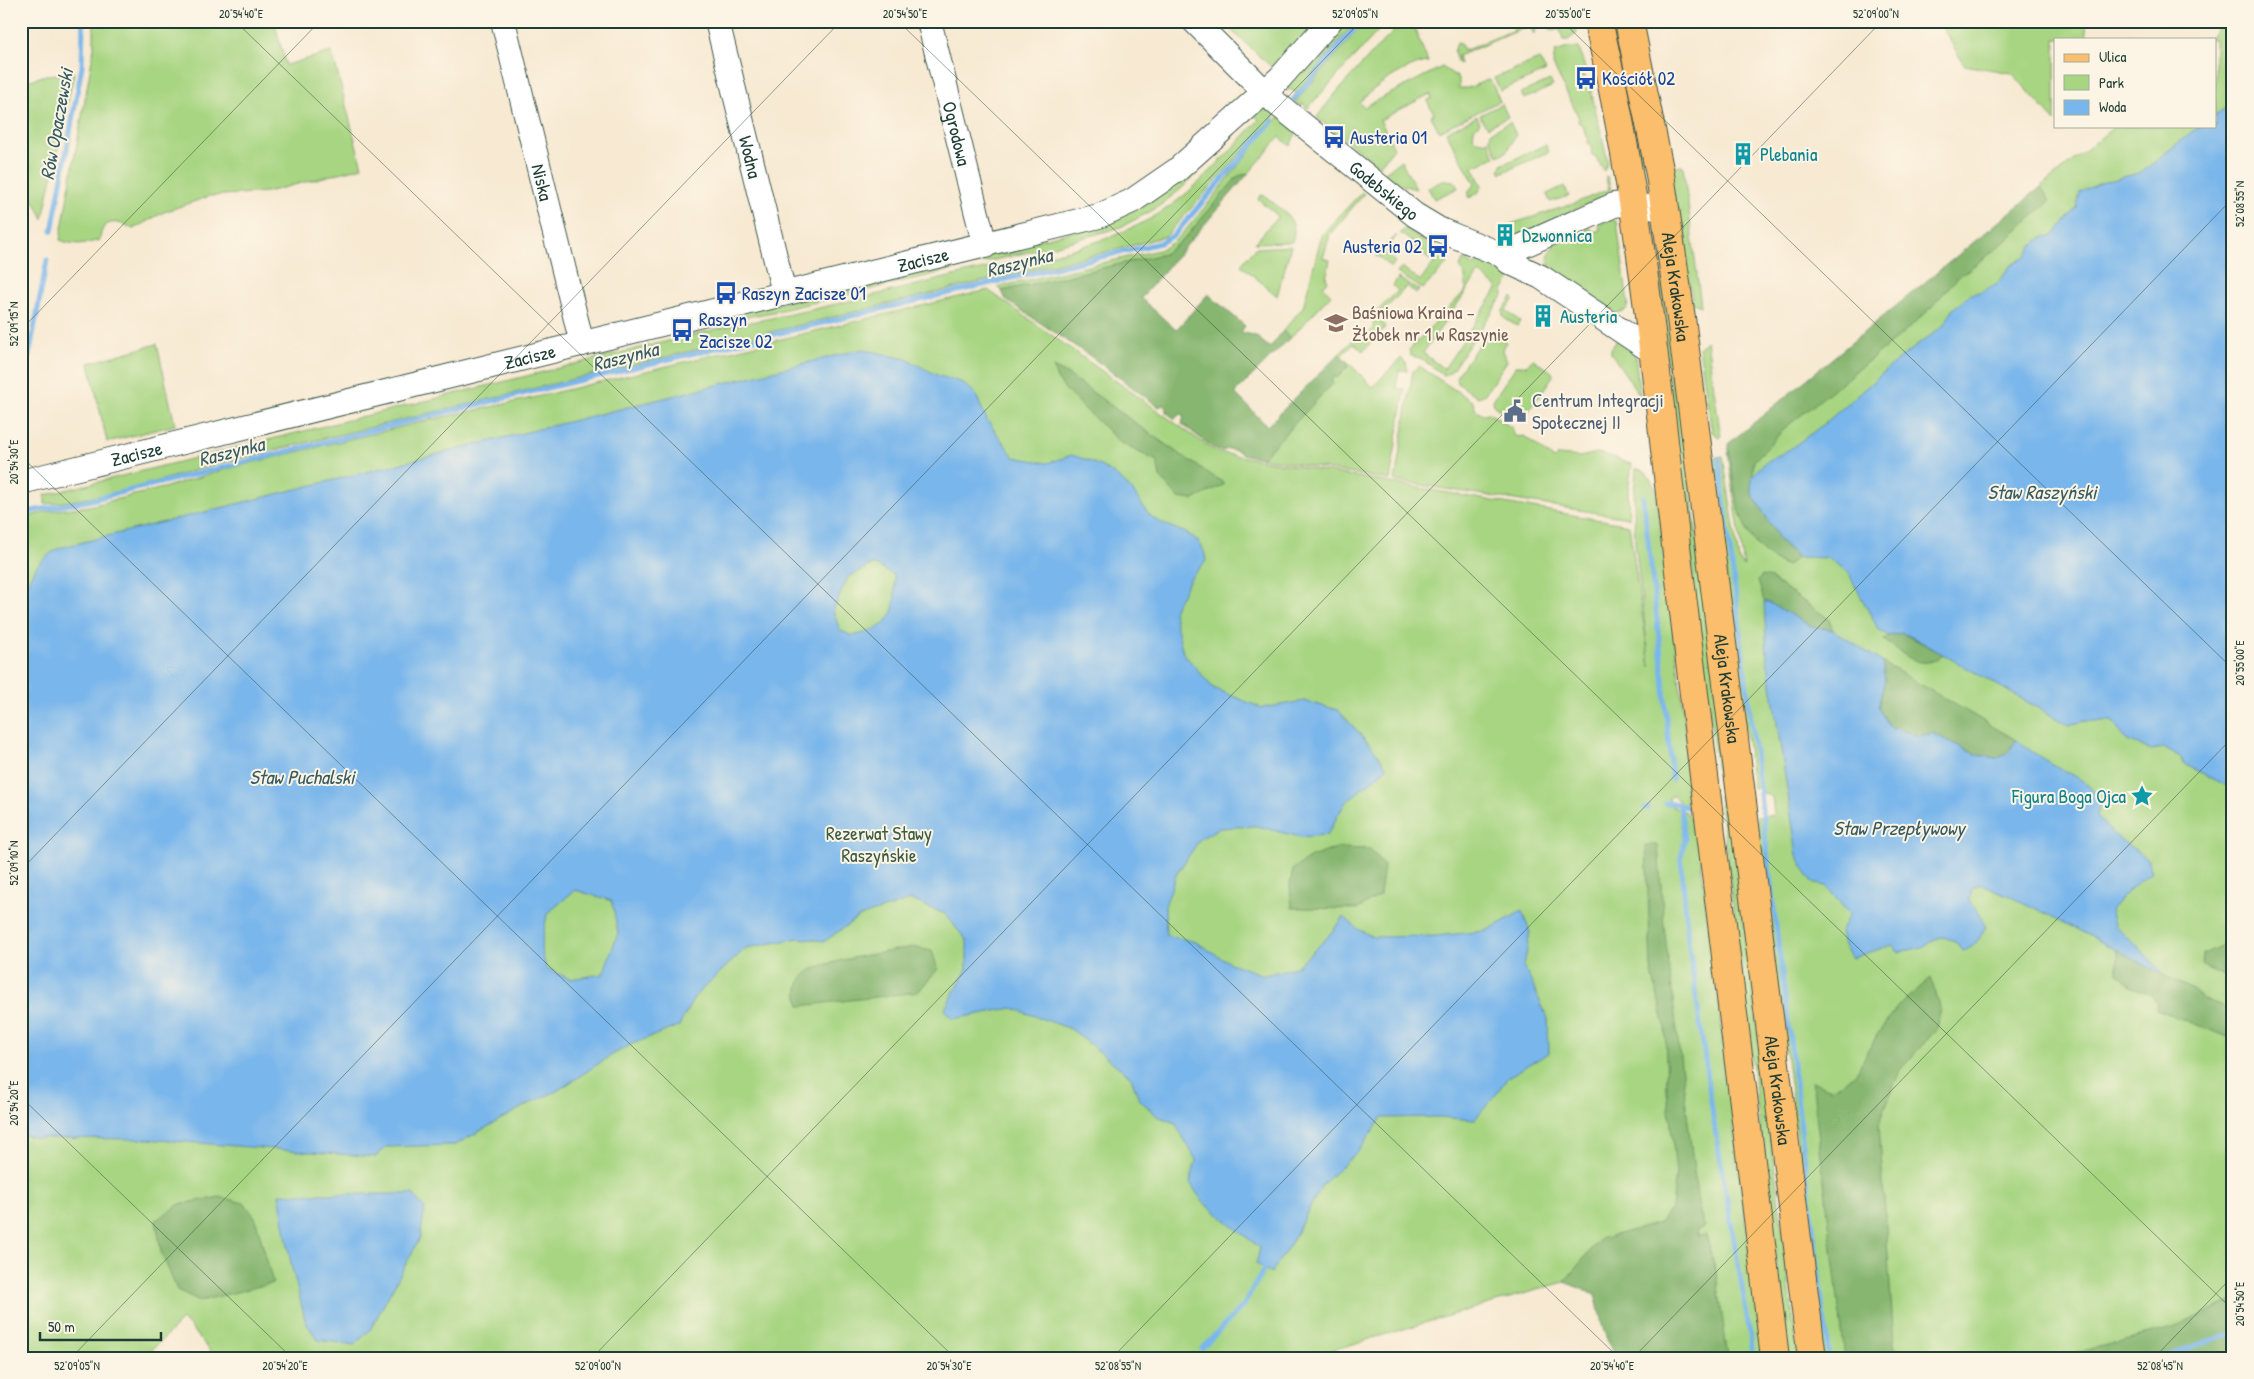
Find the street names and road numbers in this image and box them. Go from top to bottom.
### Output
street label: Ogrodowa [937,99,978,169]
street label: Wodna [733,133,768,181]
street label: Godebskiego [1344,154,1425,227]
street label: Niska [525,161,560,204]
street label: Aleja Krakowska [1656,230,1697,343]
street label: Zacisze [895,241,952,278]
street label: Zacisze [501,338,558,375]
street label: Zacisze [108,435,165,472]
street label: Aleja Krakowska [1708,632,1747,745]
street label: Aleja Krakowska [1759,1034,1798,1147]

